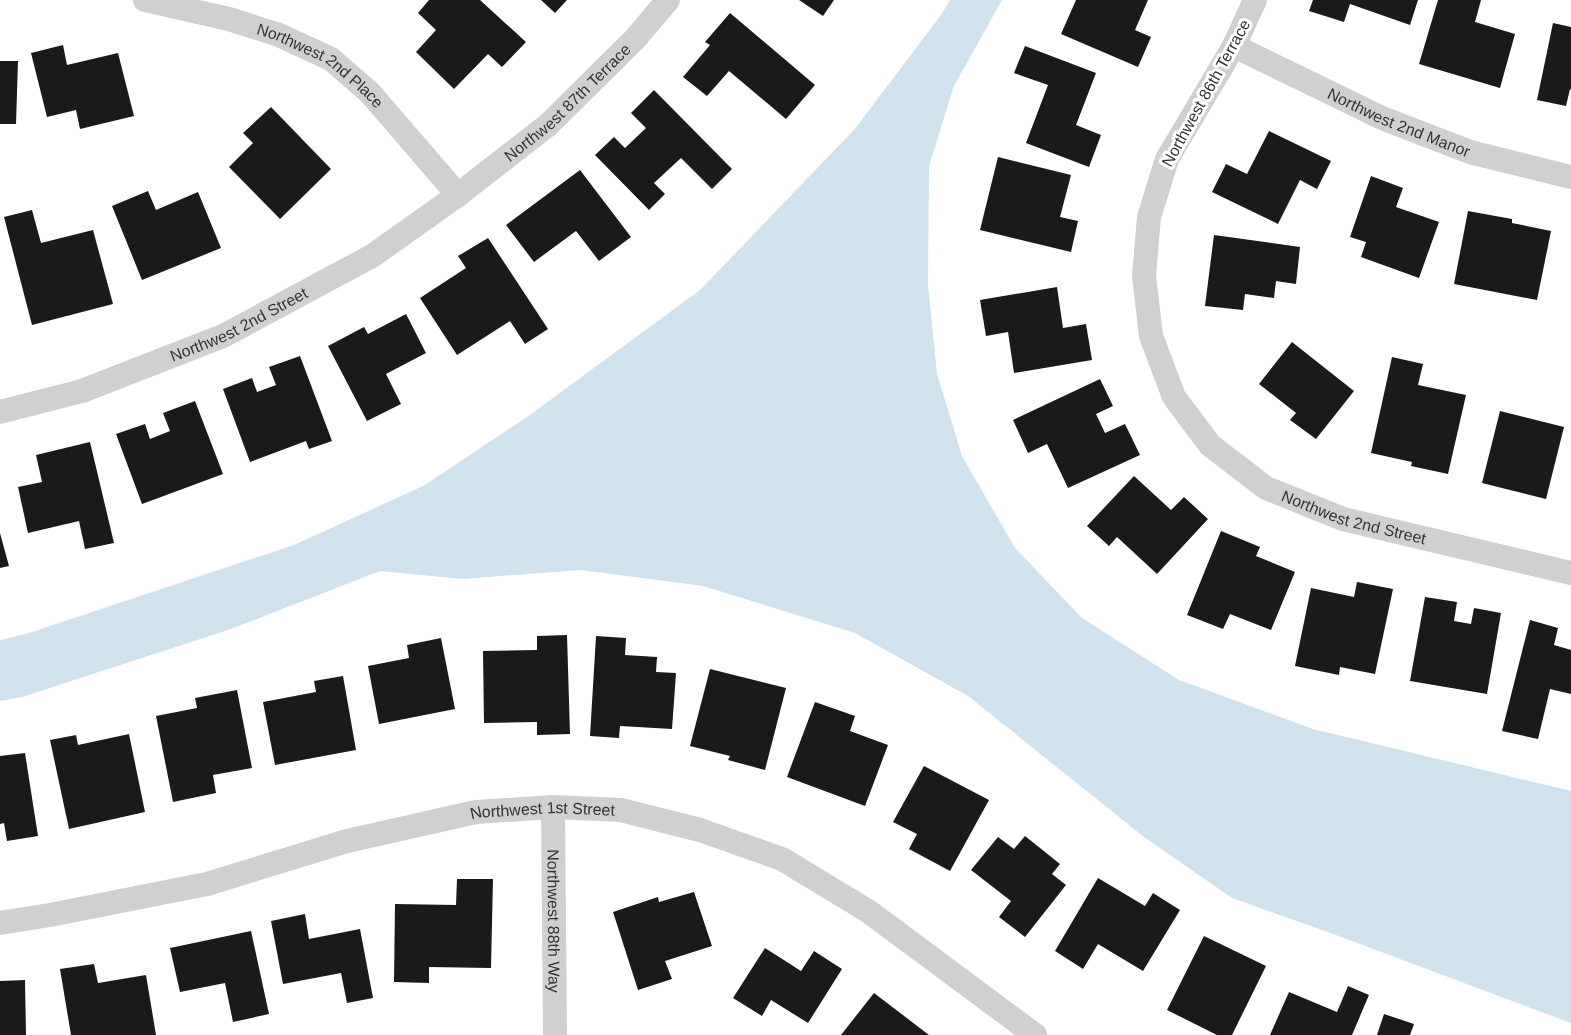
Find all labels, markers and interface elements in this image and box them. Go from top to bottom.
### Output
street label: Northwest 86th Terrace [1159,17,1254,169]
street label: Northwest 2nd Place [255,20,387,111]
street label: Northwest 87th Terrace [501,40,634,164]
street label: Northwest 2nd Manor [1325,84,1473,160]
street label: Northwest 2nd Street [168,284,311,364]
street label: Northwest 2nd Street [1279,487,1428,547]
street label: Northwest 1st Street [468,798,616,822]
street label: Northwest 88th Way [545,849,563,993]

